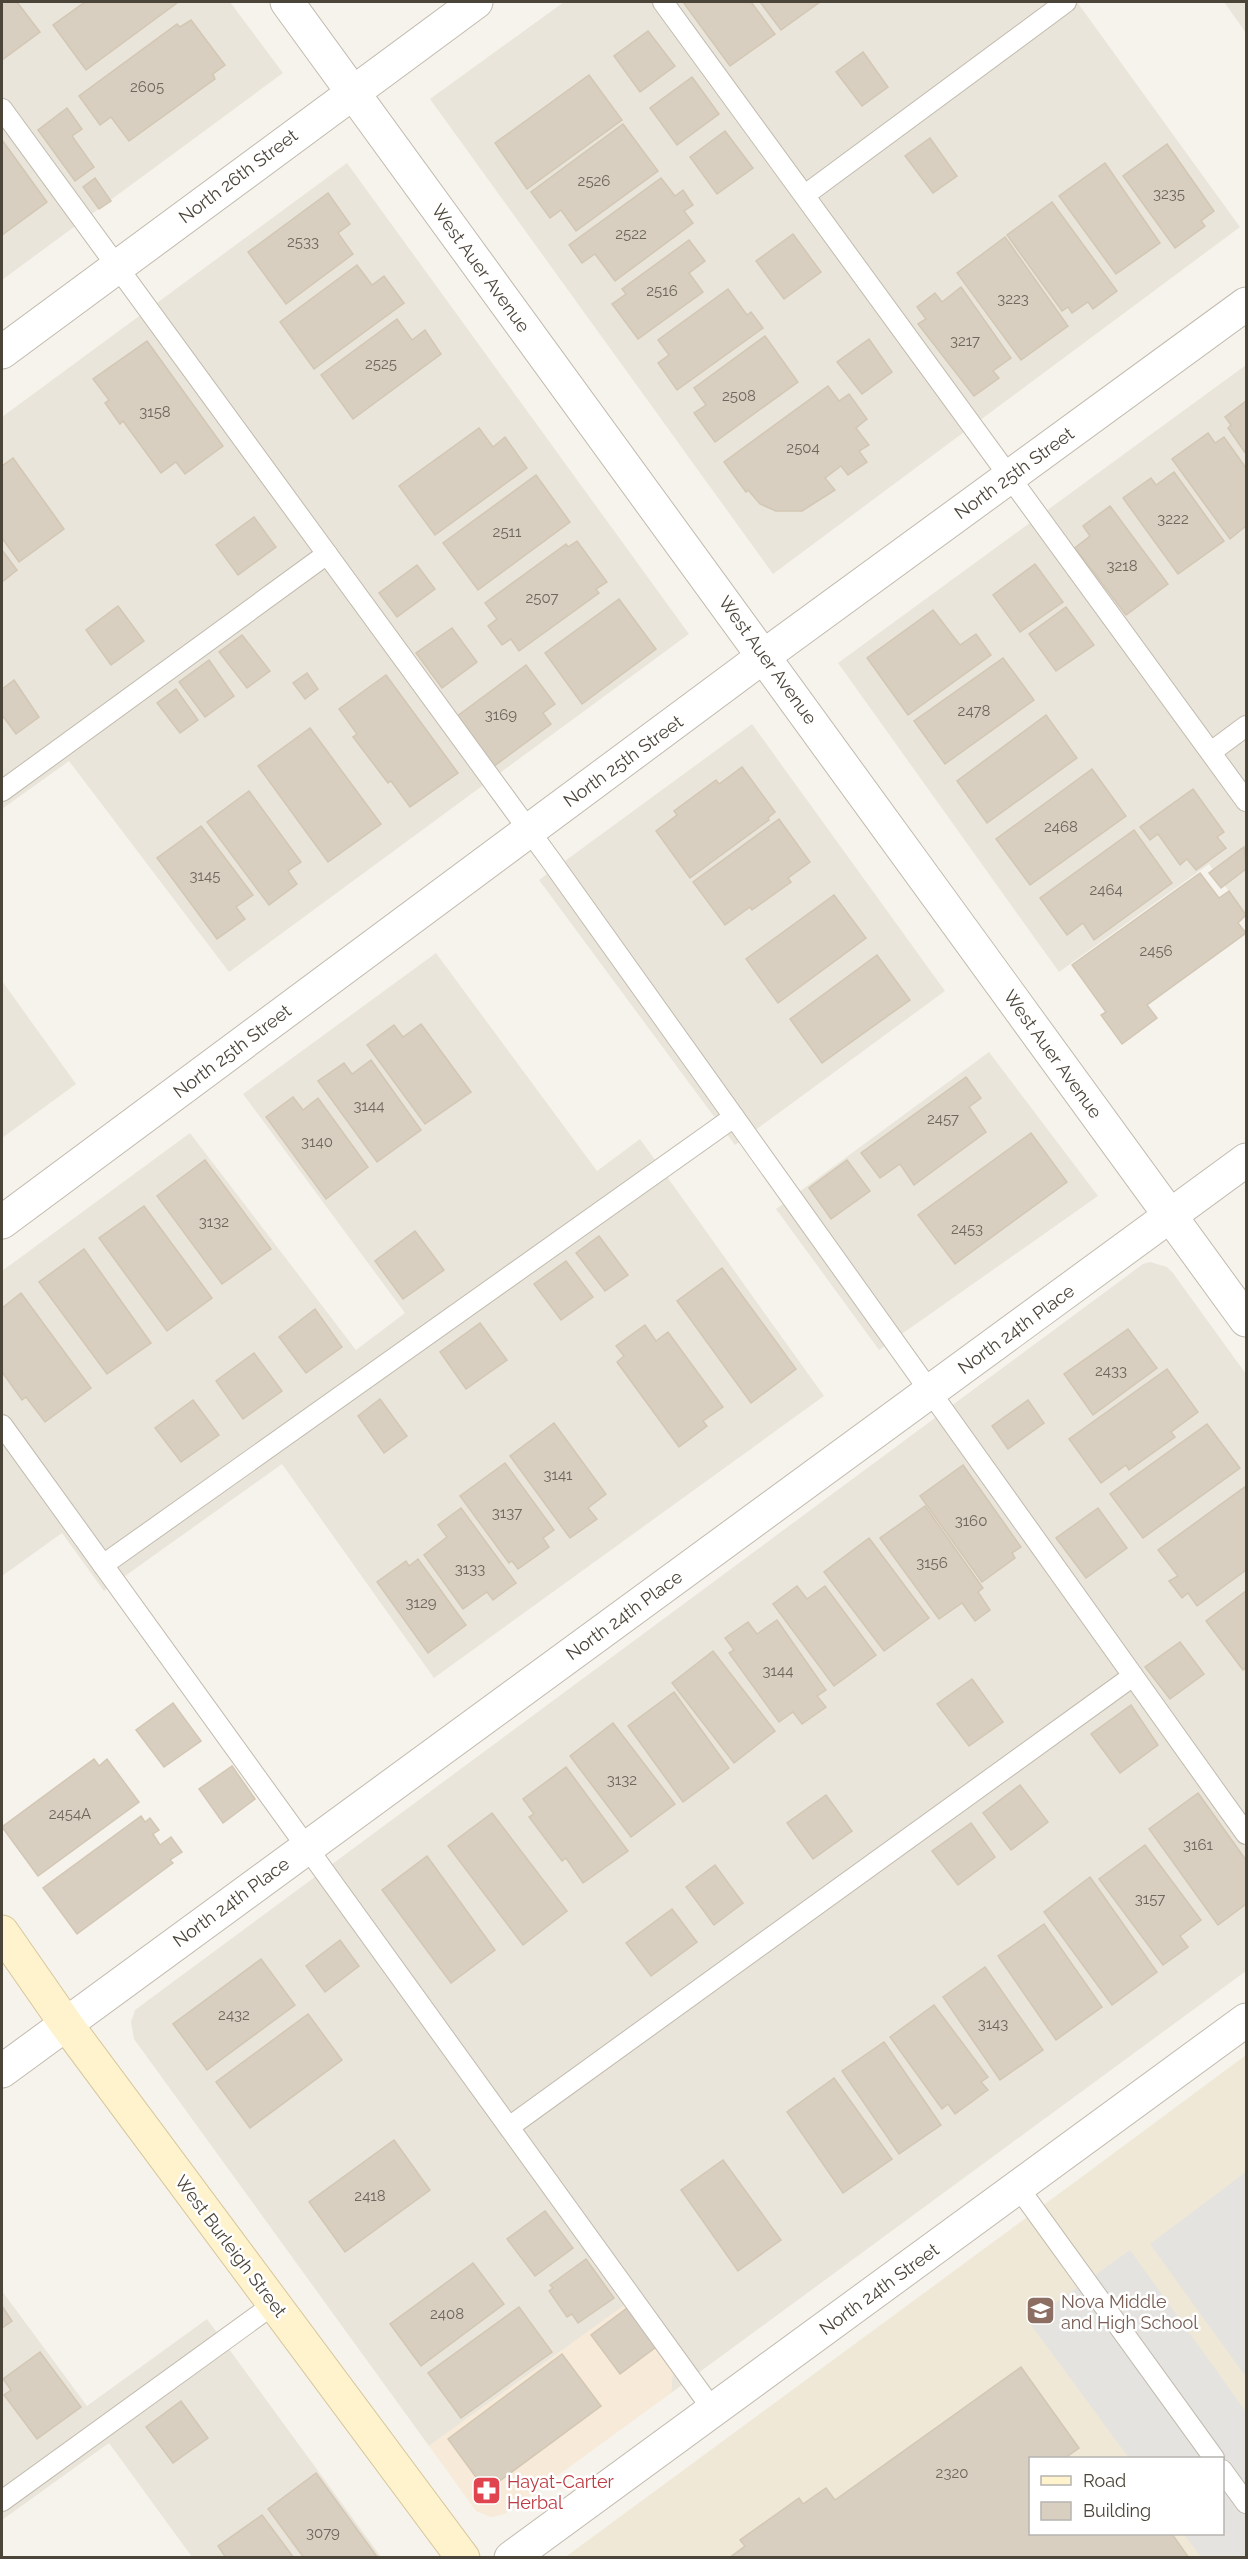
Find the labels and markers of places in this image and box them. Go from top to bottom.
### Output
place label: Nova Middle and High School [1061,2291,1198,2333]
school or university icon: Nova Middle and High School [1024,2295,1056,2327]
place label: Hayat-Carter Herbal [507,2471,614,2513]
pharmacy icon: Hayat-Carter Herbal [470,2475,502,2507]

